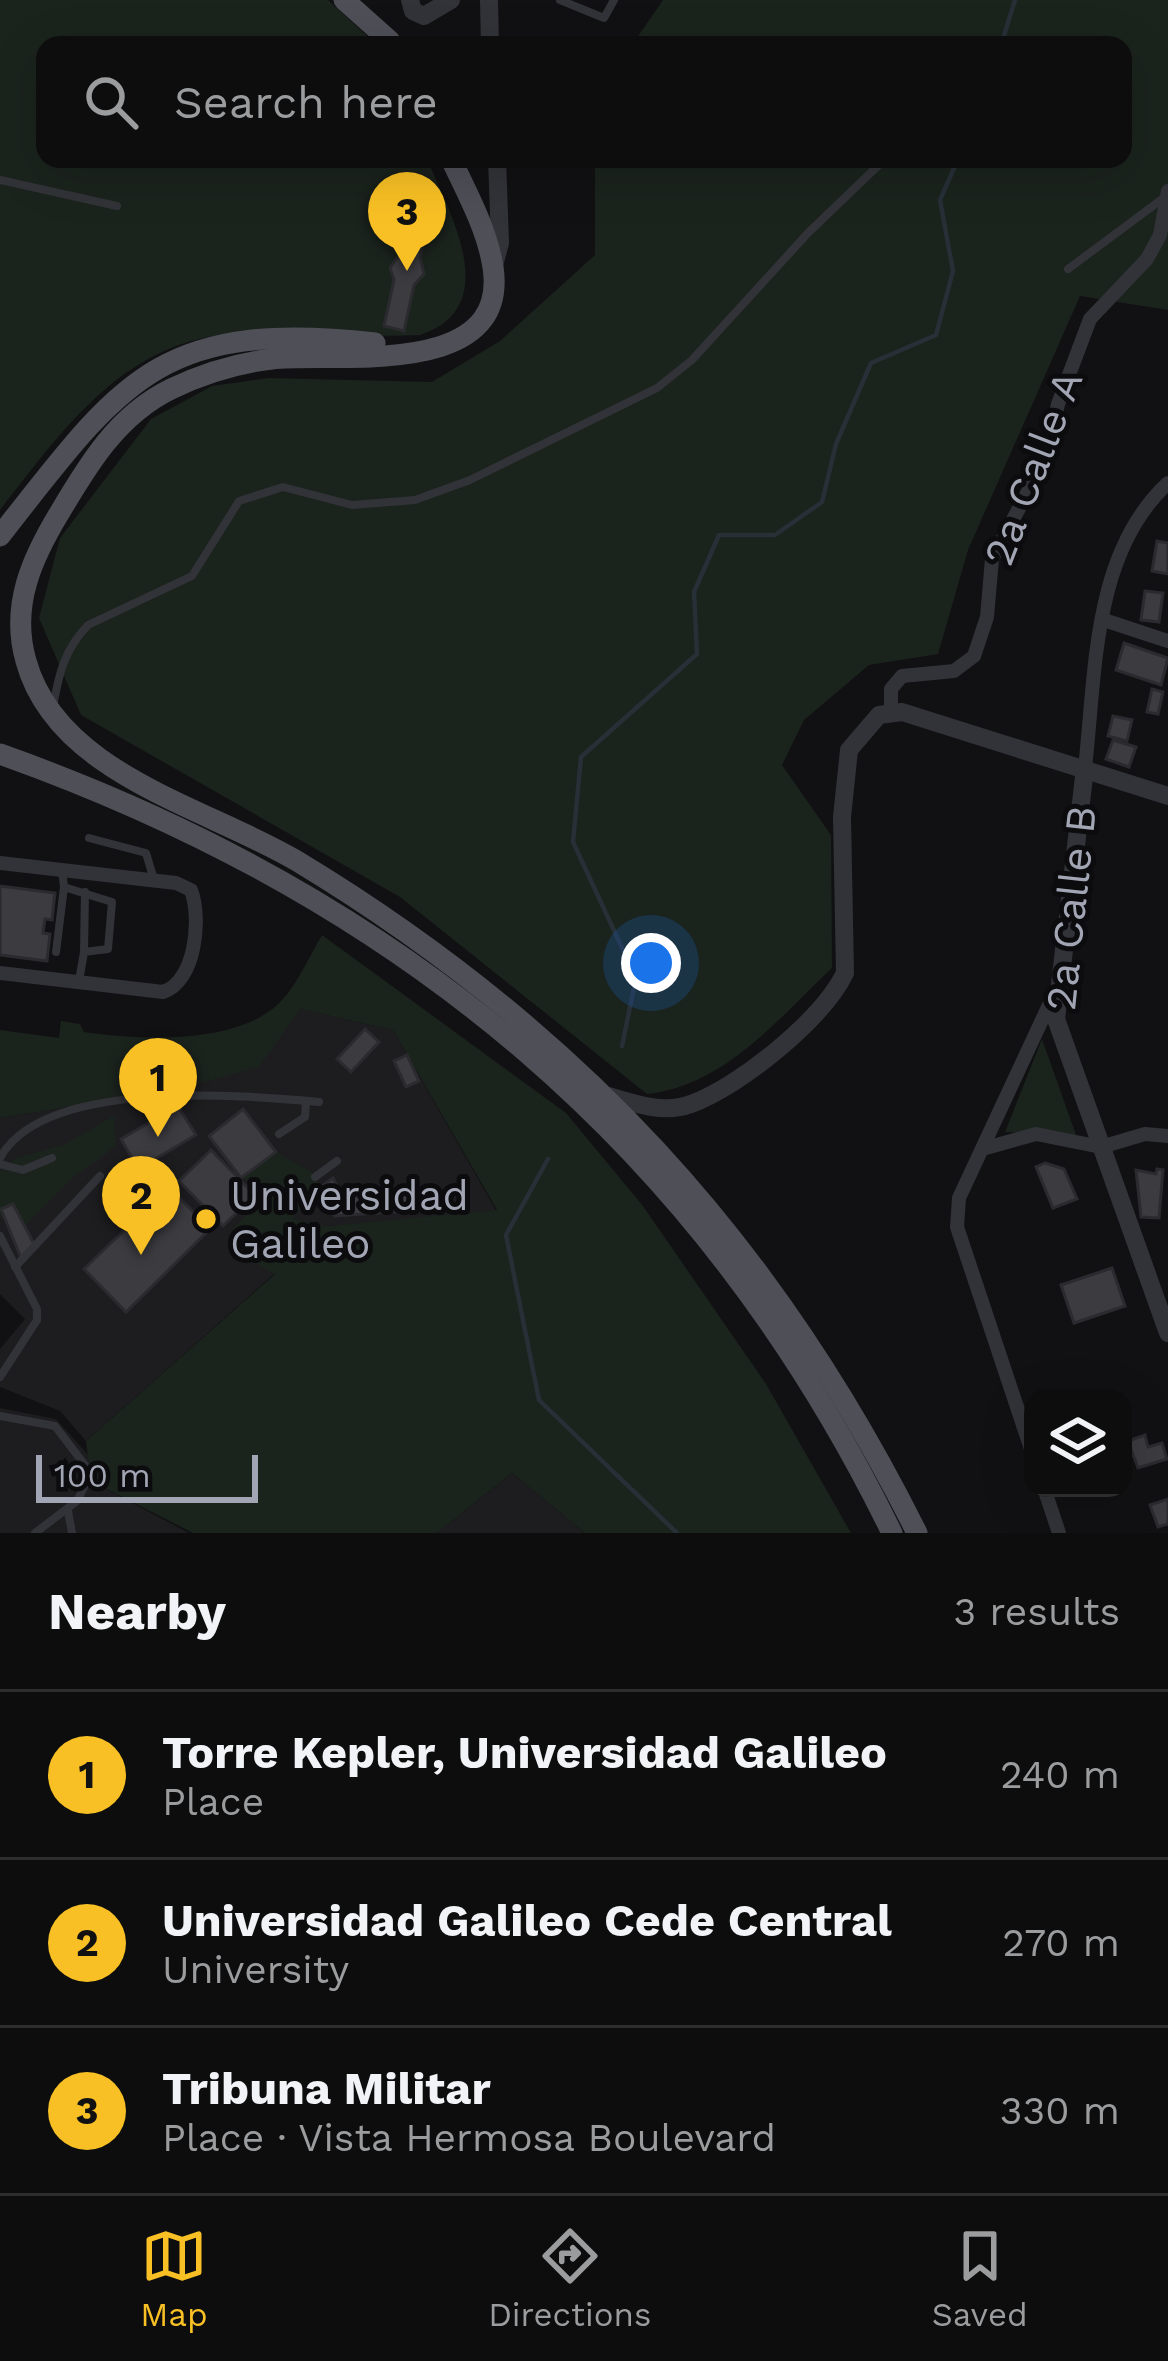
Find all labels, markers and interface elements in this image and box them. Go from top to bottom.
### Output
search box [36,36,1132,168]
icon: search [78,69,144,135]
text: Search here [174,76,438,129]
pin: 3 [368,172,446,271]
street label: 2a Calle A [973,364,1093,572]
street label: 2a Calle B [1036,803,1106,1013]
your location [621,933,681,993]
pin: 1 [119,1038,197,1137]
pin: 2 [102,1156,180,1255]
place label: Universidad Galileo [230,1171,469,1268]
marker: Universidad Galileo [193,1206,219,1232]
map controls [1024,1389,1132,1497]
button: layers [1024,1389,1132,1497]
scale bar [36,1449,258,1502]
text: 100 m [54,1456,151,1495]
text: Nearby [48,1582,226,1641]
text: 3 results [954,1589,1120,1634]
text: Torre Kepler, Universidad Galileo [162,1726,887,1779]
text: 1 [79,1752,95,1797]
text: 240 m [1000,1752,1120,1797]
text: Place [162,1779,264,1824]
text: Universidad Galileo Cede Central [162,1894,892,1947]
text: 2 [75,1920,99,1965]
text: 270 m [1002,1920,1120,1965]
text: University [162,1947,349,1992]
text: Tribuna Militar [162,2062,491,2115]
text: 3 [75,2088,99,2133]
text: 330 m [1000,2088,1120,2133]
text: Place · Vista Hermosa Boulevard [162,2115,776,2160]
tab: Map [140,2223,208,2334]
tab: Directions [488,2223,651,2334]
tab: Saved [932,2223,1028,2334]

